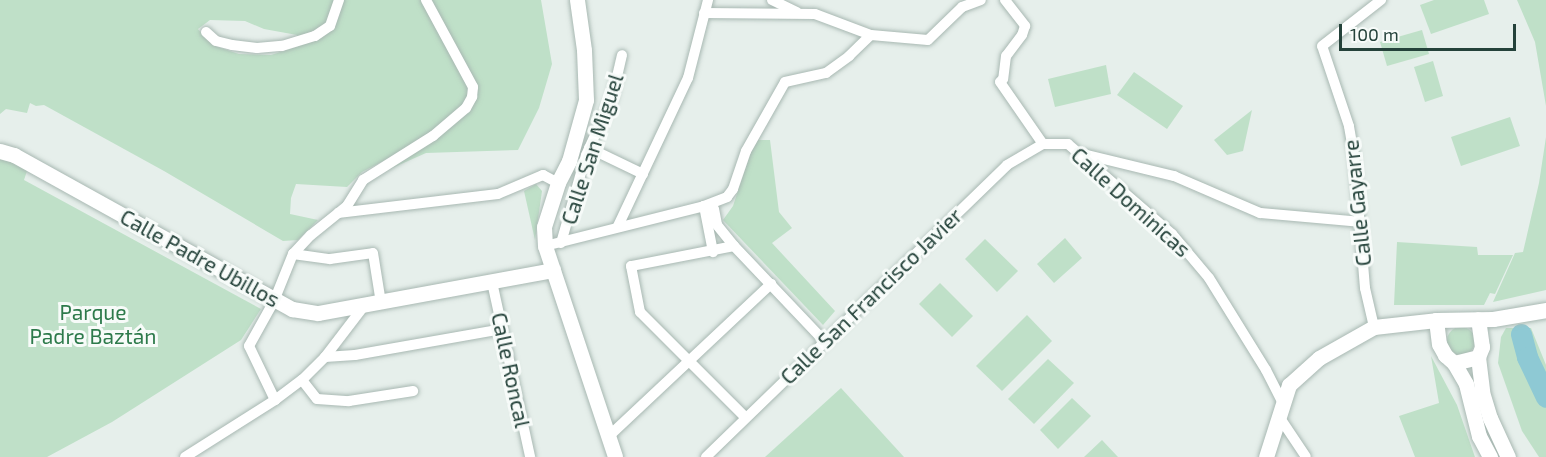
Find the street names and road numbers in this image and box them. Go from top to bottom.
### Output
street label: Calle San Miguel [556,70,628,228]
street label: Calle Gayarre [1338,139,1376,267]
street label: Calle Dominicas [1066,142,1196,262]
street label: Calle San Francisco Javier [775,203,967,389]
street label: Calle Padre Ubillos [116,204,284,312]
street label: Calle Roncal [487,310,535,430]

